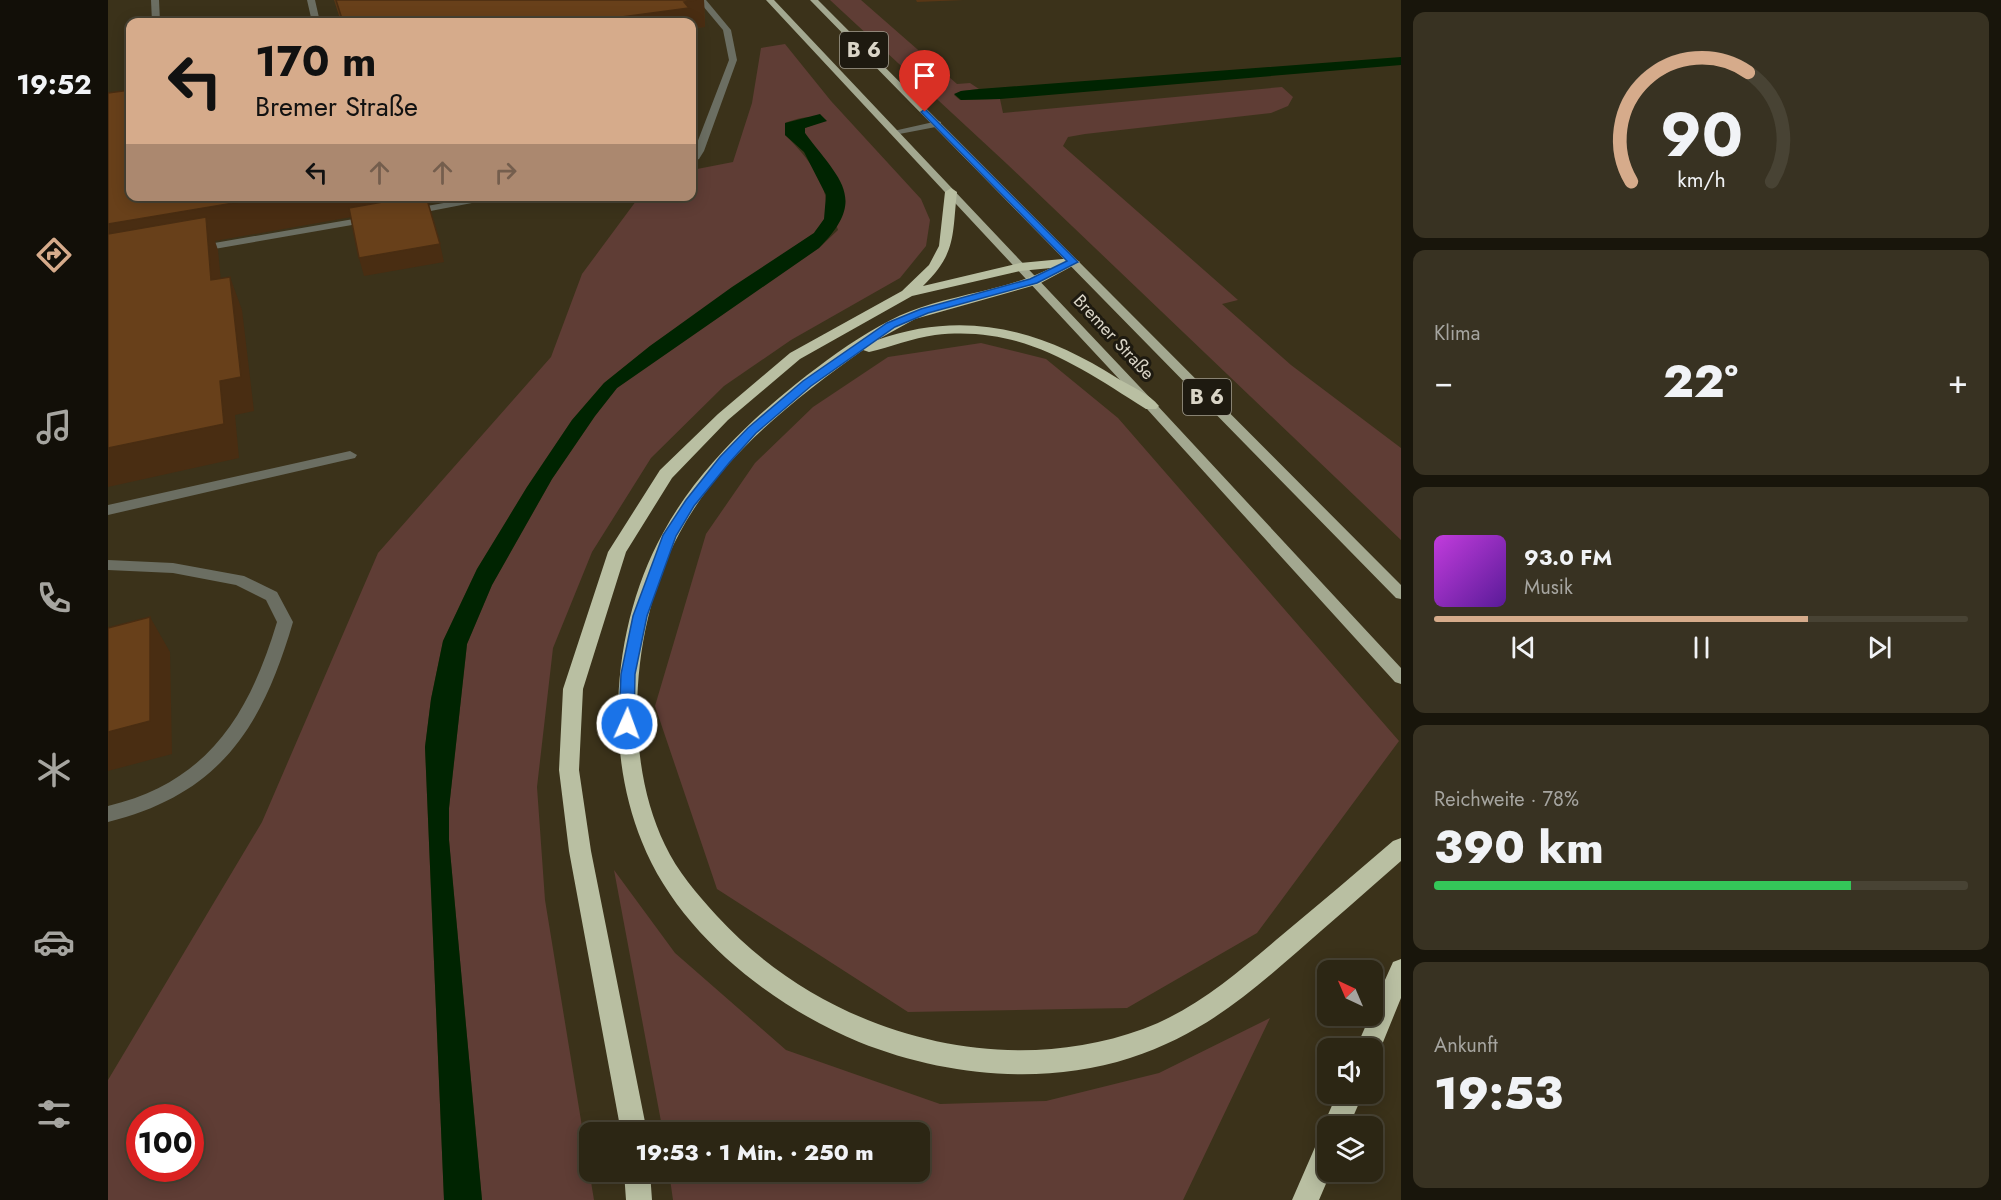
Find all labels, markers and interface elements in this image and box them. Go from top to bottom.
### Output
text: 170 m [255,31,377,92]
road number: B 6 [840,32,888,68]
icon: left [156,42,234,120]
pin [899,50,950,112]
icon: arrive [908,59,941,92]
text: 19:52 [16,65,92,104]
text: Bremer Straße [255,87,418,126]
text: 90 [1659,89,1743,179]
icon: left [300,156,333,189]
icon: ahead [363,156,396,189]
icon: ahead [426,156,459,189]
icon: right [489,156,522,189]
text: km/h [1677,164,1725,195]
icon: directions [33,234,75,276]
street label: Bremer Straße [1067,288,1161,386]
text: Klima [1434,319,1480,348]
text: 22° [1663,349,1738,414]
text: − [1434,358,1453,405]
text: + [1948,358,1968,405]
road number: B 6 [1183,379,1231,415]
icon: music [33,406,75,448]
text: 93.0 FM [1524,541,1612,573]
text: Musik [1524,573,1573,602]
icon: phone [33,577,75,619]
icon: previous [1507,631,1540,664]
icon: pause [1685,631,1718,664]
icon: next [1863,631,1896,664]
position arrow [595,692,659,756]
icon: climate [33,749,75,791]
text: Reichweite · 78% [1434,785,1579,814]
text: 390 km [1434,815,1604,880]
icon: car [33,921,75,963]
north arrow [1317,960,1383,1026]
map controls [1317,960,1383,1182]
text: Ankunft [1434,1031,1498,1060]
button: sound [1317,1038,1383,1104]
text: 19:53 [1434,1061,1563,1126]
icon: filters [33,1093,75,1135]
speed limit sign: 100 [126,1104,204,1182]
button: layers [1317,1116,1383,1182]
text: 19:53 · 1 Min. · 250 m [635,1136,874,1168]

